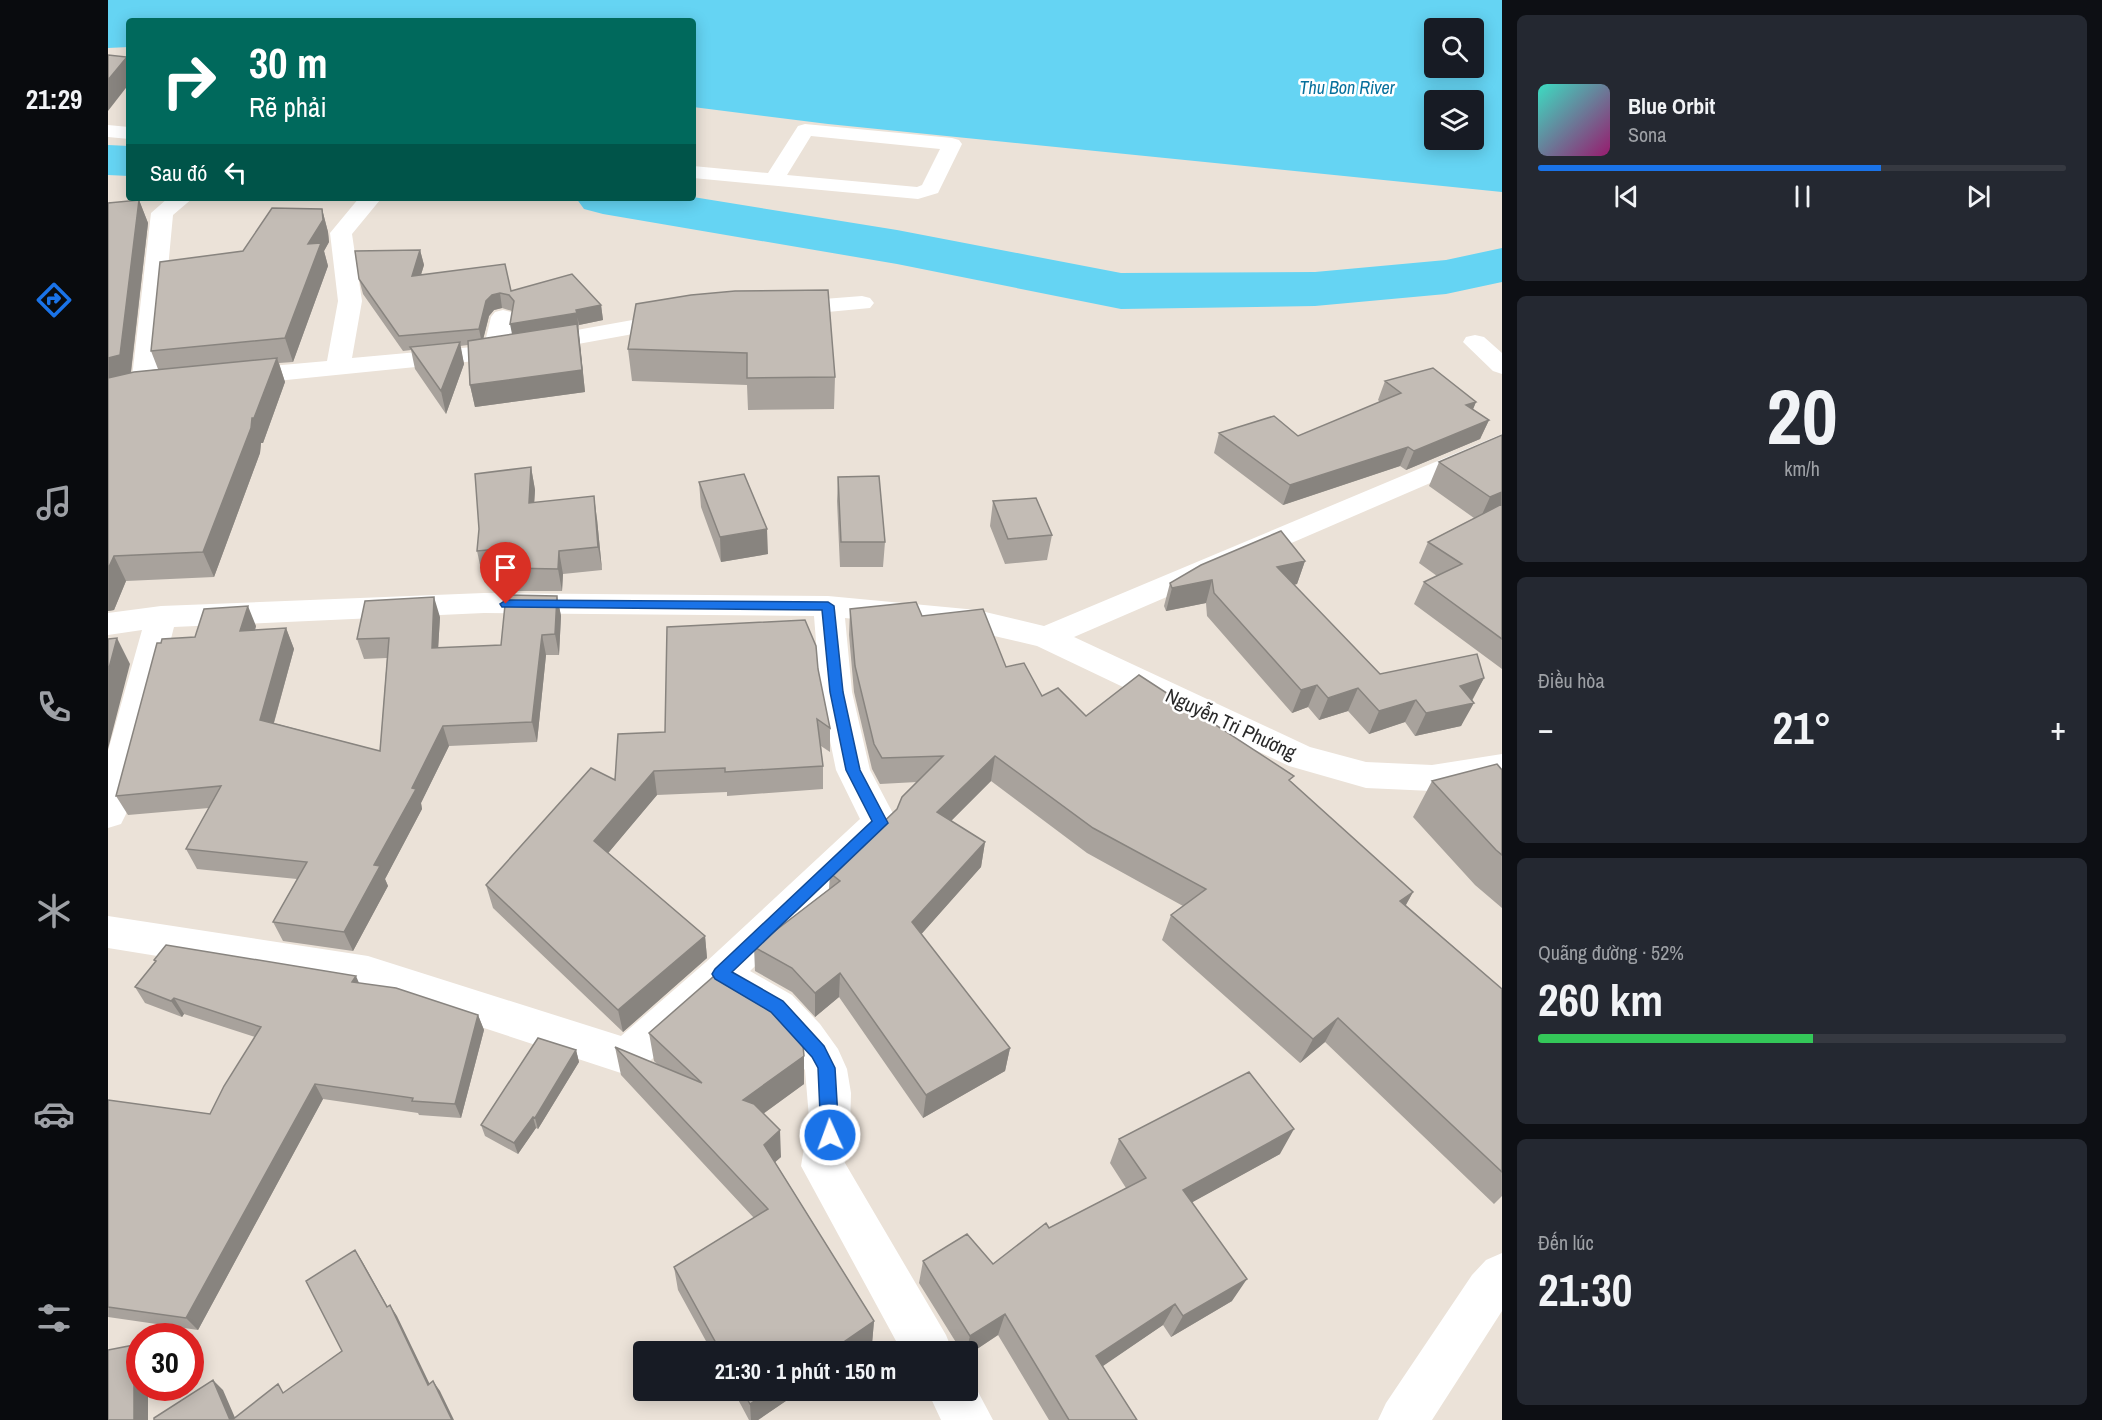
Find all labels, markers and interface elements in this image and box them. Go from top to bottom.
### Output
map controls [1424,18,1484,150]
button: search [1424,18,1484,78]
text: 30 m [249,35,328,91]
icon: right [150,42,228,120]
water label: Thu Bon River [1299,75,1396,100]
text: 21:29 [26,81,82,117]
text: Rẽ phải [249,89,327,125]
button: layers [1424,90,1484,150]
text: Blue Orbit [1628,91,1715,121]
text: Sona [1628,121,1666,148]
icon: left [219,156,252,189]
text: Sau đó [150,158,207,188]
icon: previous [1610,180,1643,213]
icon: pause [1786,180,1819,213]
icon: next [1962,180,1995,213]
icon: directions [33,279,75,321]
text: 20 [1766,363,1838,468]
text: km/h [1784,455,1820,482]
icon: music [33,482,75,524]
pin [480,542,531,604]
icon: arrive [489,551,522,584]
text: Điều hòa [1538,667,1605,694]
street label: Nguyễn Tri Phương [1161,681,1301,766]
icon: phone [33,686,75,728]
text: 21° [1772,697,1832,758]
text: − [1538,706,1554,750]
text: + [2050,706,2066,750]
icon: climate [33,890,75,932]
text: Quãng đường · 52% [1538,939,1684,966]
text: 260 km [1538,969,1663,1030]
icon: car [33,1093,75,1135]
position arrow [798,1103,862,1167]
text: Đến lúc [1538,1229,1594,1256]
text: 21:30 [1538,1259,1632,1320]
icon: filters [33,1297,75,1339]
speed limit sign: 30 [126,1323,204,1401]
text: 21:30 · 1 phút · 150 m [715,1356,896,1386]

